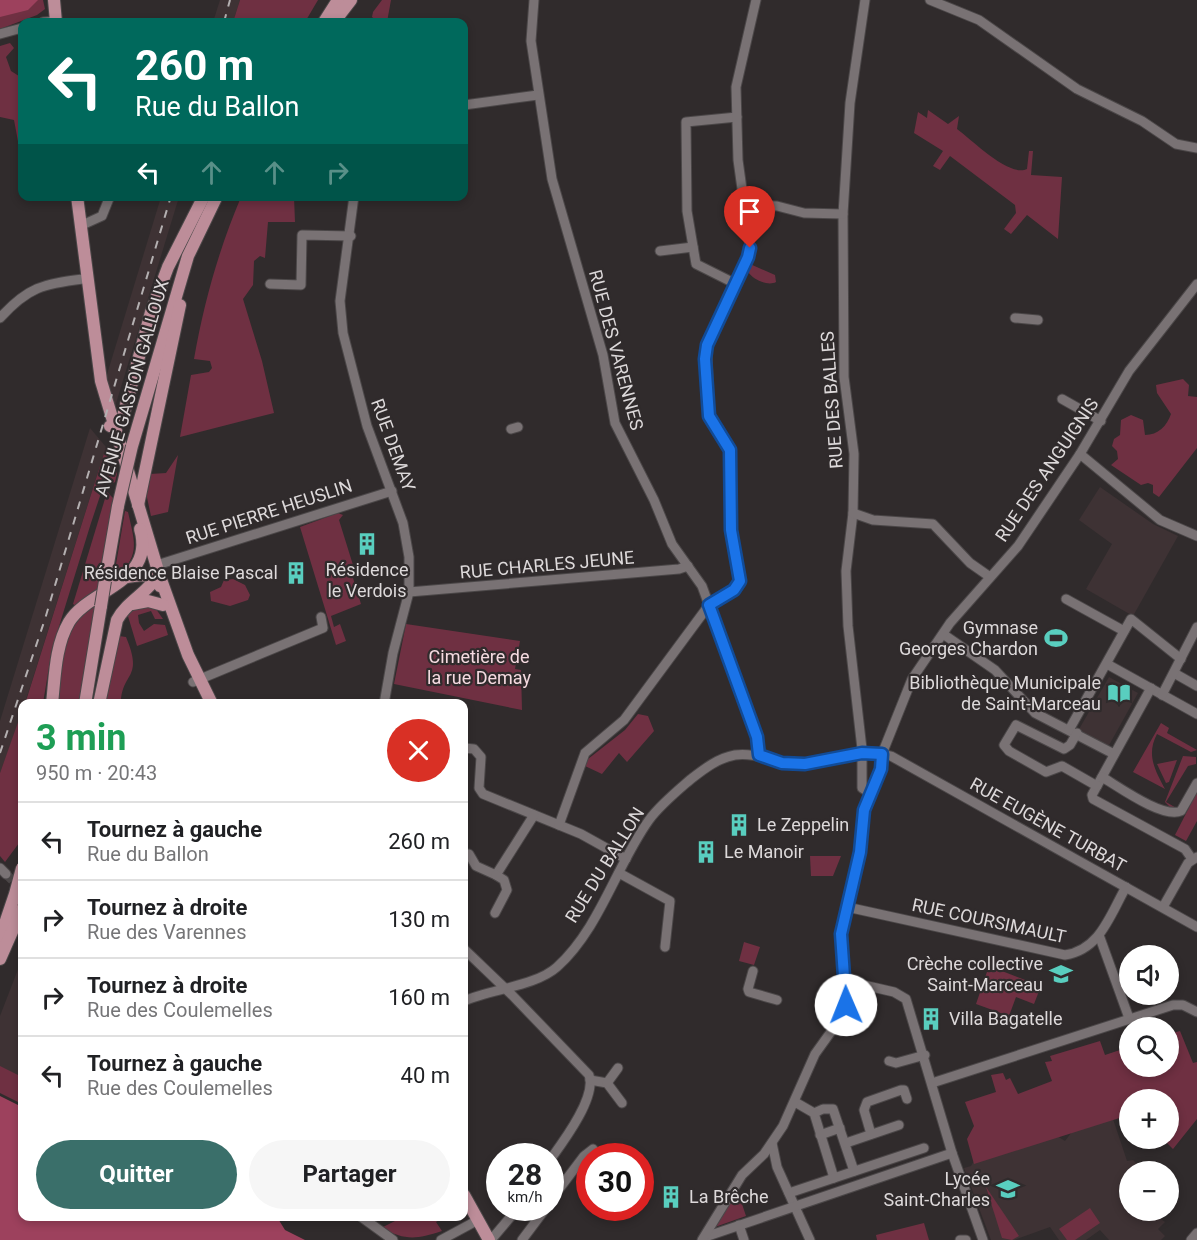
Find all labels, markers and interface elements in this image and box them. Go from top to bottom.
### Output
text: 260 m [135,41,254,90]
icon: left [36,42,114,120]
text: Rue du Ballon [135,91,299,123]
icon: left [132,156,165,189]
icon: ahead [195,156,228,189]
icon: ahead [258,156,291,189]
icon: right [321,156,354,189]
pin [724,186,775,248]
icon: arrive [733,195,766,228]
street label: RUE DES VARENNES [585,267,648,433]
street label: AVENUE GASTON GALLOUX [90,277,173,499]
street label: RUE DES BALLES [816,330,847,470]
street label: RUE DES ANGUIGNIS [991,394,1103,546]
street label: RUE DEMAY [367,396,420,494]
street label: RUE PIERRE HEUSLIN [183,475,355,548]
building icon: Résidence le Verdois [354,531,380,557]
street label: RUE CHARLES JEUNE [459,546,635,583]
place label: Résidence le Verdois [326,559,408,601]
building icon: Résidence Blaise Pascal [283,560,309,586]
place label: Résidence Blaise Pascal [84,562,278,583]
place label: Gymnase Georges Chardon [899,617,1038,659]
sports icon: Gymnase Georges Chardon [1043,625,1069,651]
park label: Cimetière de la rue Demay [427,646,531,688]
place label: Bibliothèque Municipale de Saint-Marceau [909,672,1101,714]
library icon: Bibliothèque Municipale de Saint-Marceau [1106,680,1132,706]
text: 3 min [36,717,127,759]
button: close [387,719,450,782]
text: 950 m · 20:43 [36,761,157,785]
street label: RUE EUGÈNE TURBAT [967,773,1130,876]
street label: RUE DU BALLON [561,803,649,926]
building icon: Le Zeppelin [726,812,752,838]
place label: Le Zeppelin [757,814,849,835]
text: Tournez à gauche [87,817,262,842]
icon: left [36,825,69,858]
text: 260 m [388,829,450,854]
building icon: Le Manoir [693,839,719,865]
place label: Le Manoir [724,841,804,862]
text: Rue du Ballon [87,842,209,866]
street label: RUE COURSIMAULT [910,894,1068,947]
text: Tournez à droite [87,895,247,920]
icon: right [36,903,69,936]
text: 130 m [388,907,450,932]
text: Rue des Varennes [87,920,246,944]
map controls [1119,945,1179,1221]
button: sound [1119,945,1179,1005]
place label: Crèche collective Saint-Marceau [907,953,1043,995]
school or university icon: Crèche collective Saint-Marceau [1048,961,1074,987]
text: Tournez à droite [87,973,247,998]
position arrow [814,973,878,1037]
icon: right [36,981,69,1014]
text: 160 m [388,985,450,1010]
text: Rue des Coulemelles [87,998,273,1022]
building icon: Villa Bagatelle [918,1006,944,1032]
place label: Villa Bagatelle [949,1008,1062,1029]
button: search [1119,1017,1179,1077]
text: Tournez à gauche [87,1051,262,1076]
icon: left [36,1059,69,1092]
text: 40 m [401,1063,450,1088]
text: Rue des Coulemelles [87,1076,273,1100]
button: + [1119,1089,1179,1149]
button: Quitter [36,1140,237,1209]
button: Partager [249,1140,450,1209]
speed limit sign: 30 [576,1143,654,1221]
text: 28 [508,1157,542,1192]
button: − [1119,1161,1179,1221]
place label: Lycée Saint-Charles [884,1168,990,1210]
school or university icon: Lycée Saint-Charles [995,1176,1021,1202]
building icon: La Brêche [658,1184,684,1210]
place label: La Brêche [689,1186,769,1207]
text: km/h [507,1188,543,1206]

